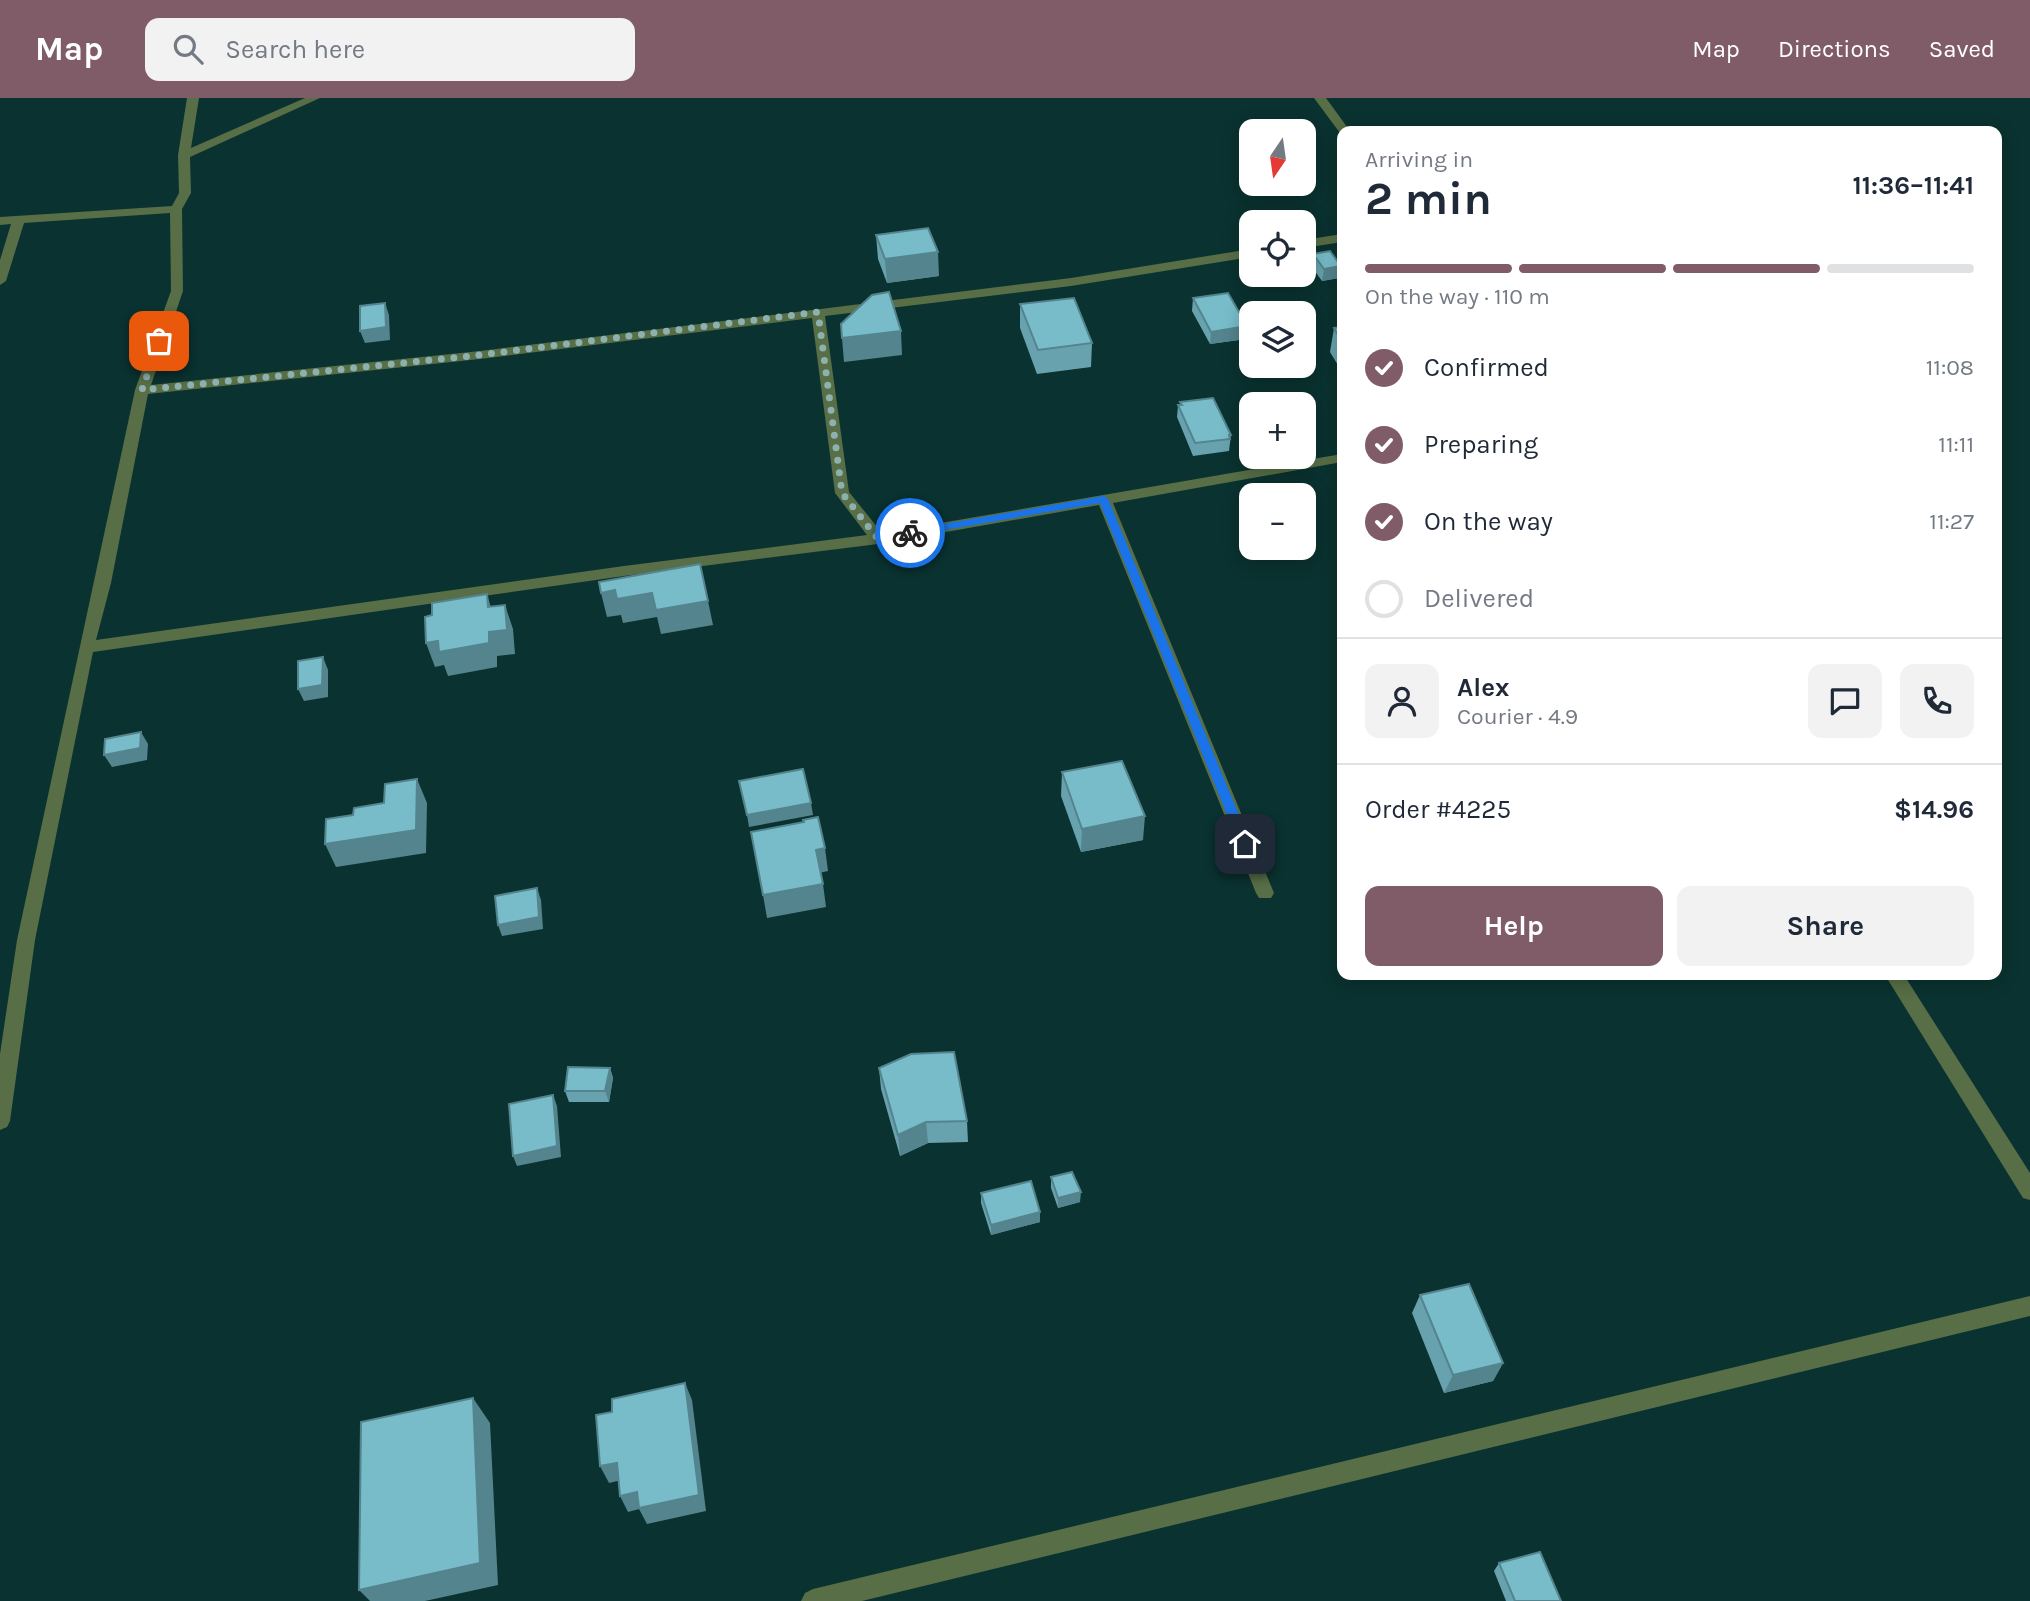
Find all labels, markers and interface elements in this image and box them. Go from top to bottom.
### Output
search box [145,18,635,81]
text: Map [35,30,103,68]
icon: search [169,30,207,68]
text: Search here [225,34,365,65]
text: Map [1692,35,1740,63]
text: Directions [1778,35,1891,63]
text: Saved [1929,35,1995,63]
north arrow [1239,119,1316,196]
map controls [1239,119,1316,560]
text: Arriving in [1365,146,1473,173]
text: 11:36–11:41 [1853,170,1974,201]
text: 2 min [1365,172,1492,226]
button: locate [1239,210,1316,287]
text: On the way · 110 m [1365,283,1550,310]
button: layers [1239,301,1316,378]
pin [129,311,189,371]
icon: bag [140,322,178,360]
icon: check [1365,349,1403,387]
text: Confirmed [1424,352,1549,383]
text: 11:08 [1926,354,1974,381]
button: + [1239,392,1316,469]
icon: check [1365,426,1403,464]
text: Preparing [1424,429,1538,460]
text: 11:11 [1938,431,1974,458]
button: − [1239,483,1316,560]
courier [875,498,945,568]
icon: check [1365,503,1403,541]
text: On the way [1424,506,1553,537]
text: 11:27 [1929,508,1974,535]
icon: bike [891,514,929,552]
text: Delivered [1424,583,1534,614]
button: person [1365,664,1439,738]
button: chat [1808,664,1882,738]
button: phone [1900,664,1974,738]
text: Alex [1457,672,1509,703]
text: Courier · 4.9 [1457,703,1578,730]
text: Order #4225 [1365,794,1511,825]
text: $14.96 [1894,794,1974,825]
pin [1215,814,1275,874]
icon: home [1226,825,1264,863]
button: Help [1365,886,1663,966]
button: Share [1677,886,1974,966]

